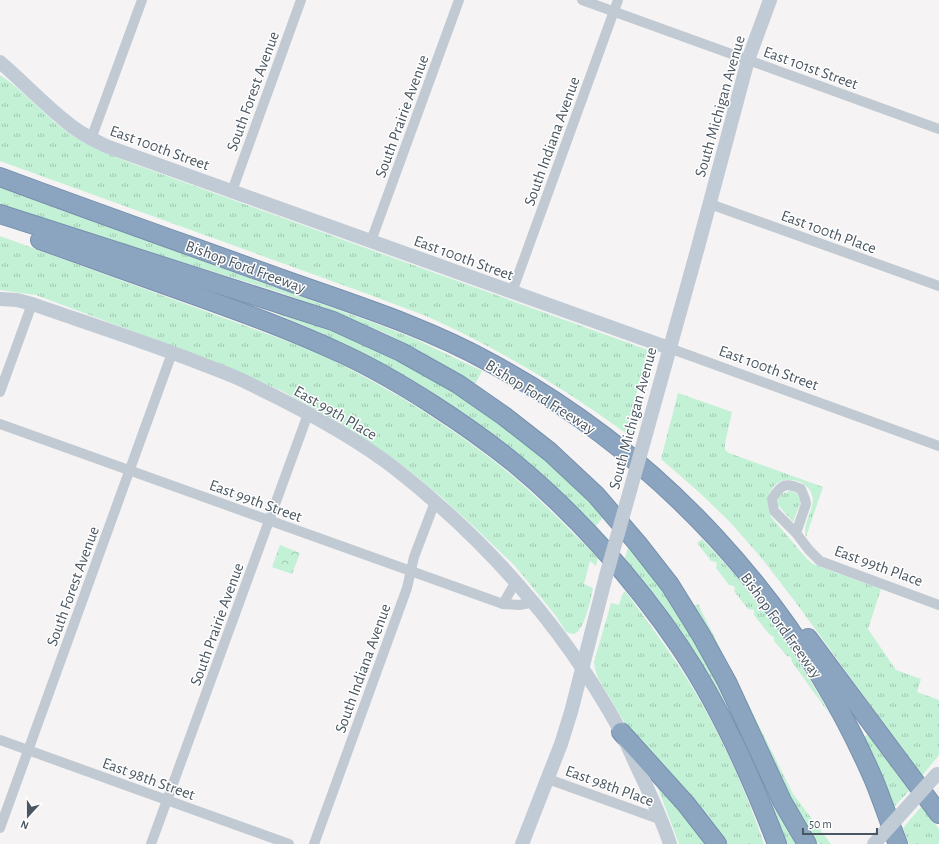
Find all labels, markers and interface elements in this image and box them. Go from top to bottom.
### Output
street label: South Forest Avenue [224,29,282,153]
street label: South Michigan Avenue [692,34,748,179]
street label: East 101st Street [761,43,860,92]
street label: South Prairie Avenue [372,53,432,180]
street label: South Indiana Avenue [521,75,583,208]
street label: East 100th Street [108,123,212,173]
street label: East 100th Place [779,207,878,257]
street label: East 100th Street [412,233,516,283]
street label: Bishop Ford Freeway [183,238,308,297]
street label: East 100th Street [717,343,821,393]
street label: South Michigan Avenue [606,345,660,491]
street label: Bishop Ford Freeway [482,357,598,438]
street label: East 99th Place [291,383,380,443]
street label: East 99th Street [207,477,304,525]
street label: South Forest Avenue [44,524,102,648]
street label: East 99th Place [832,543,925,589]
street label: South Prairie Avenue [187,561,247,688]
street label: Bishop Ford Freeway [737,570,825,682]
street label: South Indiana Avenue [332,602,394,735]
street label: East 98th Street [100,755,197,803]
street label: East 98th Place [563,763,656,809]
north arrow [8,796,48,836]
scale bar [803,810,877,836]
text: N [19,818,30,831]
text: 50 m [809,818,832,830]

